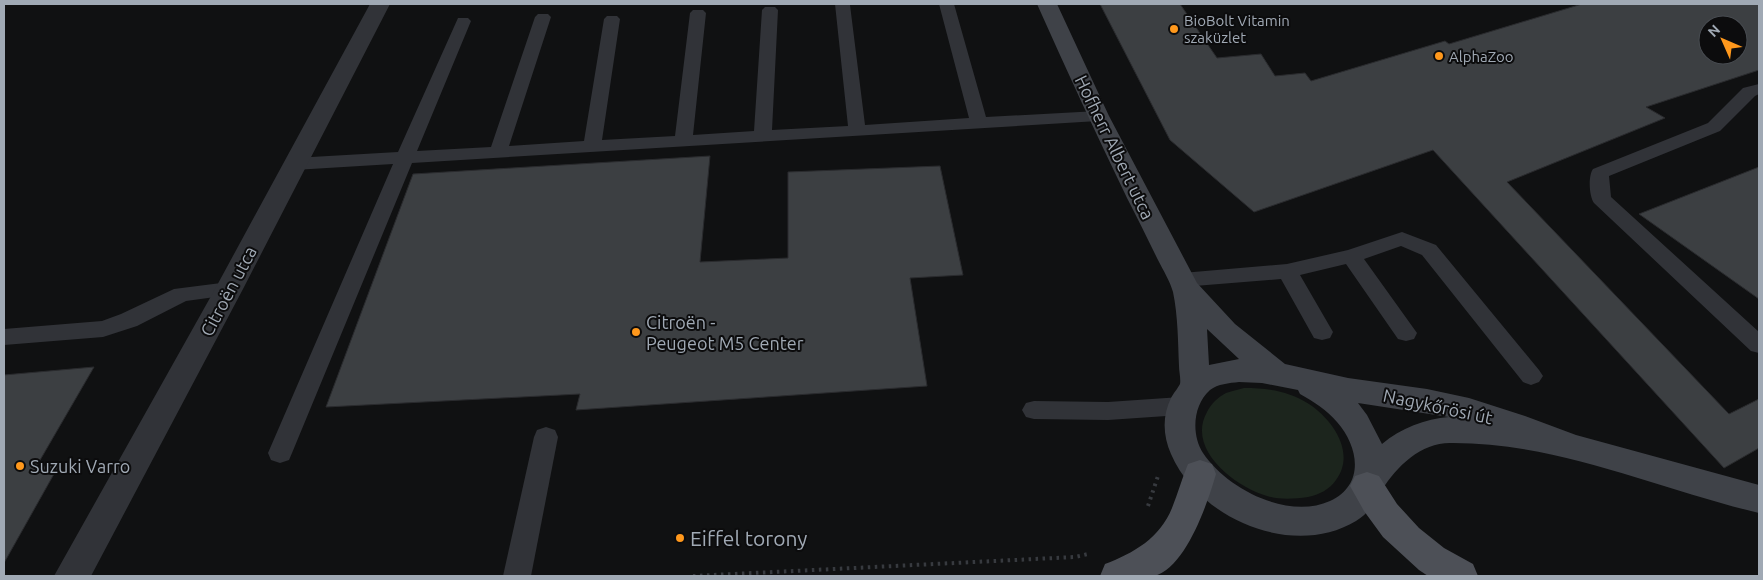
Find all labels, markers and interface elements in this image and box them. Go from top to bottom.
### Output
place label: BioBolt Vitamin szaküzlet [1184,12,1290,46]
north arrow [1698,15,1748,65]
text: N [1704,21,1723,40]
marker: BioBolt Vitamin szaküzlet [1168,23,1180,35]
place label: AlphaZoo [1449,48,1514,65]
marker: AlphaZoo [1433,50,1445,62]
street label: Hofherr Albert utca [1071,72,1159,222]
street label: Citroën utca [196,243,260,339]
place label: Citroën - Peugeot M5 Center [646,312,804,353]
marker: Citroën - Peugeot M5 Center [630,326,642,338]
street label: Nagykőrösi út [1381,385,1495,427]
place label: Suzuki Varro [30,456,130,476]
marker: Suzuki Varro [14,460,26,472]
place label: Eiffel torony [690,526,807,550]
marker: Eiffel torony [674,532,686,544]

